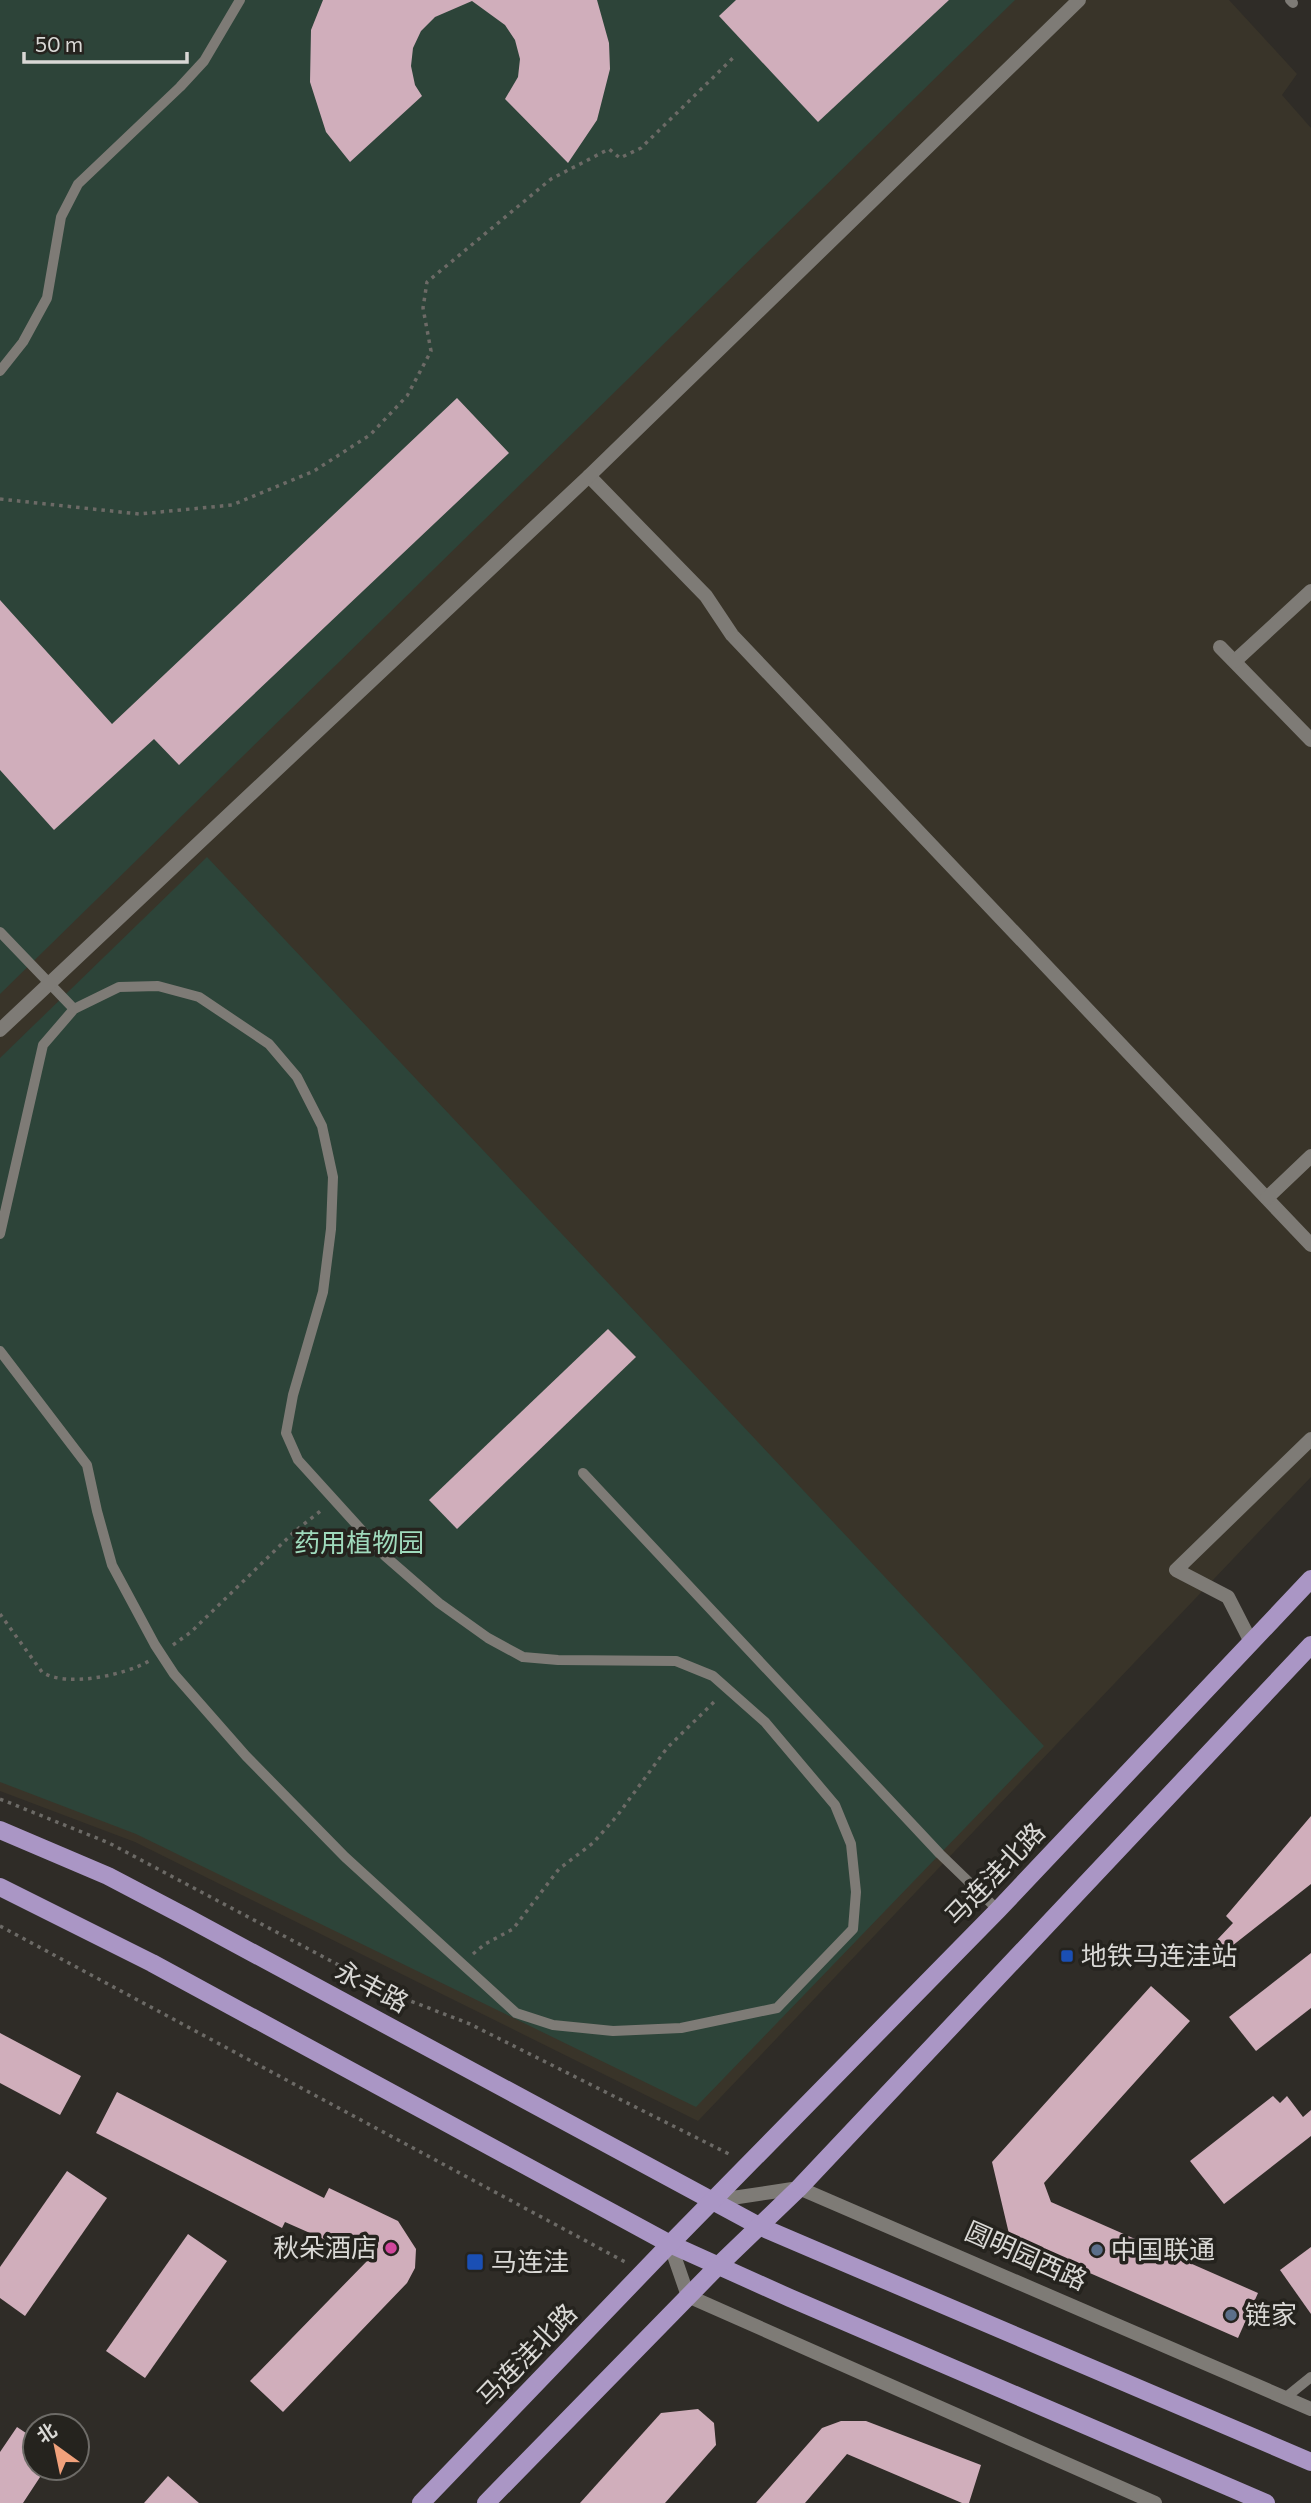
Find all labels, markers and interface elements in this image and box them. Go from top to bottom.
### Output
scale bar [24,21,187,65]
text: 50 m [35,31,83,56]
park label: 药用植物园 [294,1526,424,1557]
street label: 马连洼北路 [938,1815,1050,1930]
place label: 地铁马连洼站 [1081,1939,1237,1970]
marker: 地铁马连洼站 [1059,1948,1075,1964]
street label: 永丰路 [331,1954,414,2018]
street label: 圆明园西路 [961,2214,1092,2295]
place label: 秋朵酒店 [273,2231,377,2262]
place label: 中国联通 [1111,2233,1215,2264]
marker: 秋朵酒店 [383,2240,399,2256]
marker: 中国联通 [1089,2242,1105,2258]
place label: 马连洼 [491,2245,569,2276]
marker: 马连洼 [465,2252,485,2272]
street label: 马连洼北路 [470,2296,582,2411]
place label: 链家 [1245,2298,1297,2329]
marker: 链家 [1223,2307,1239,2323]
north arrow [21,2412,91,2482]
text: 北 [32,2418,61,2447]

